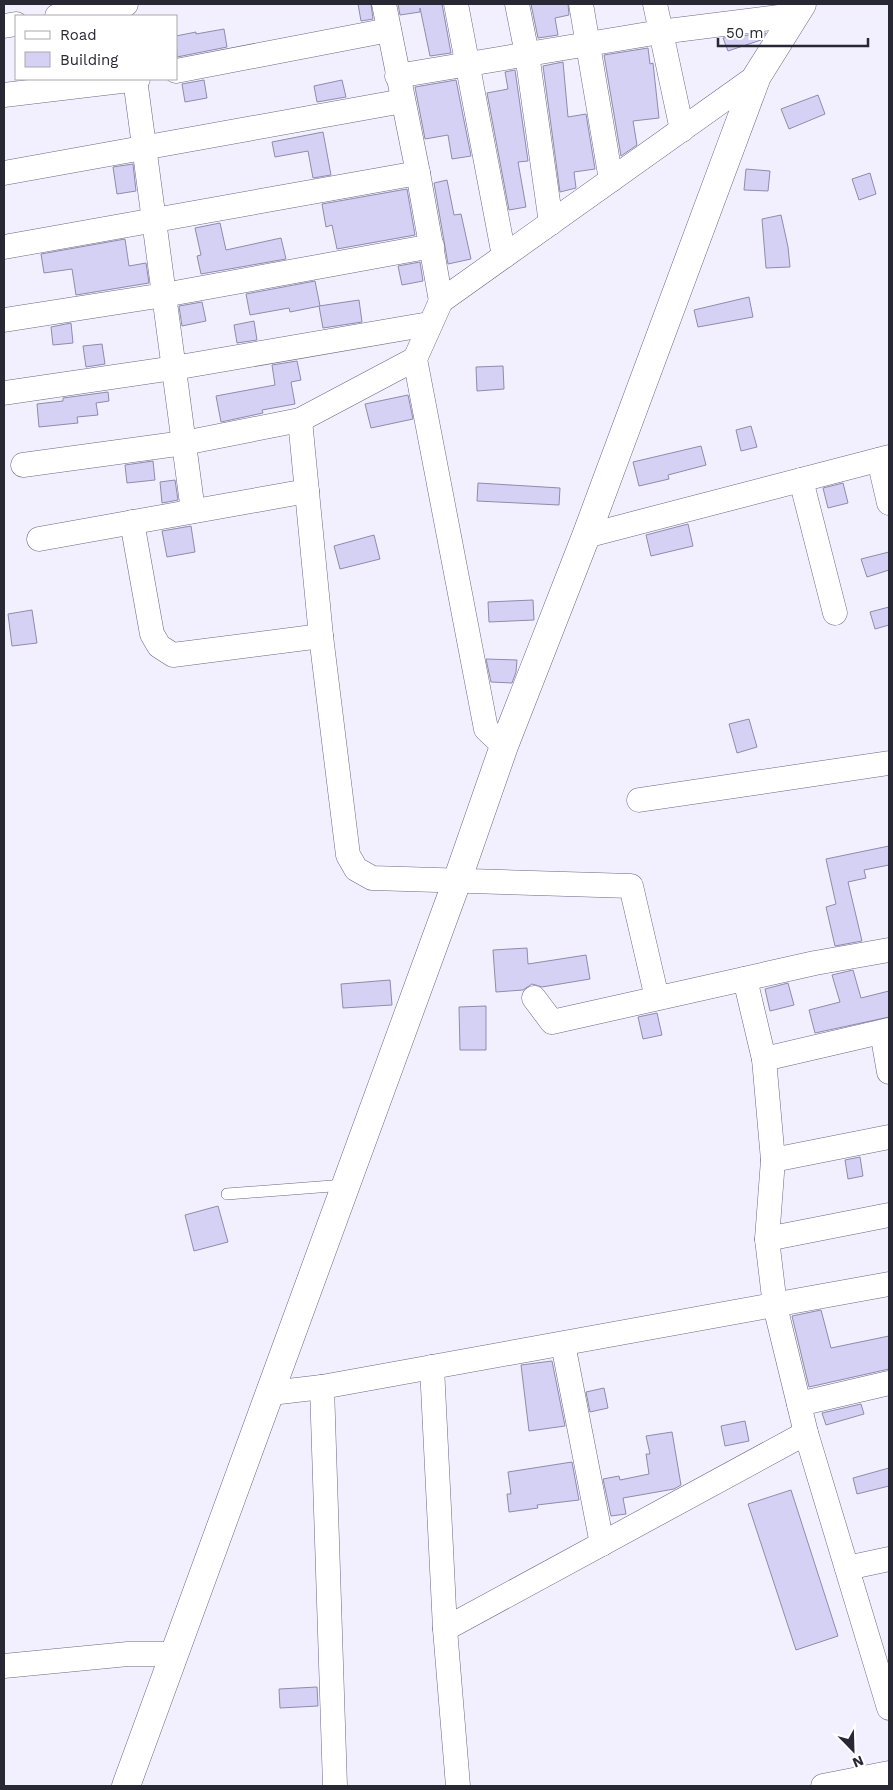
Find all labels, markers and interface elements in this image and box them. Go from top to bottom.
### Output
legend [15,15,178,80]
scale bar [718,15,868,47]
text: 50 m [726,24,763,42]
text: Road [60,26,97,44]
text: Building [60,51,118,69]
north arrow [828,1725,878,1775]
text: N [850,1753,866,1771]

